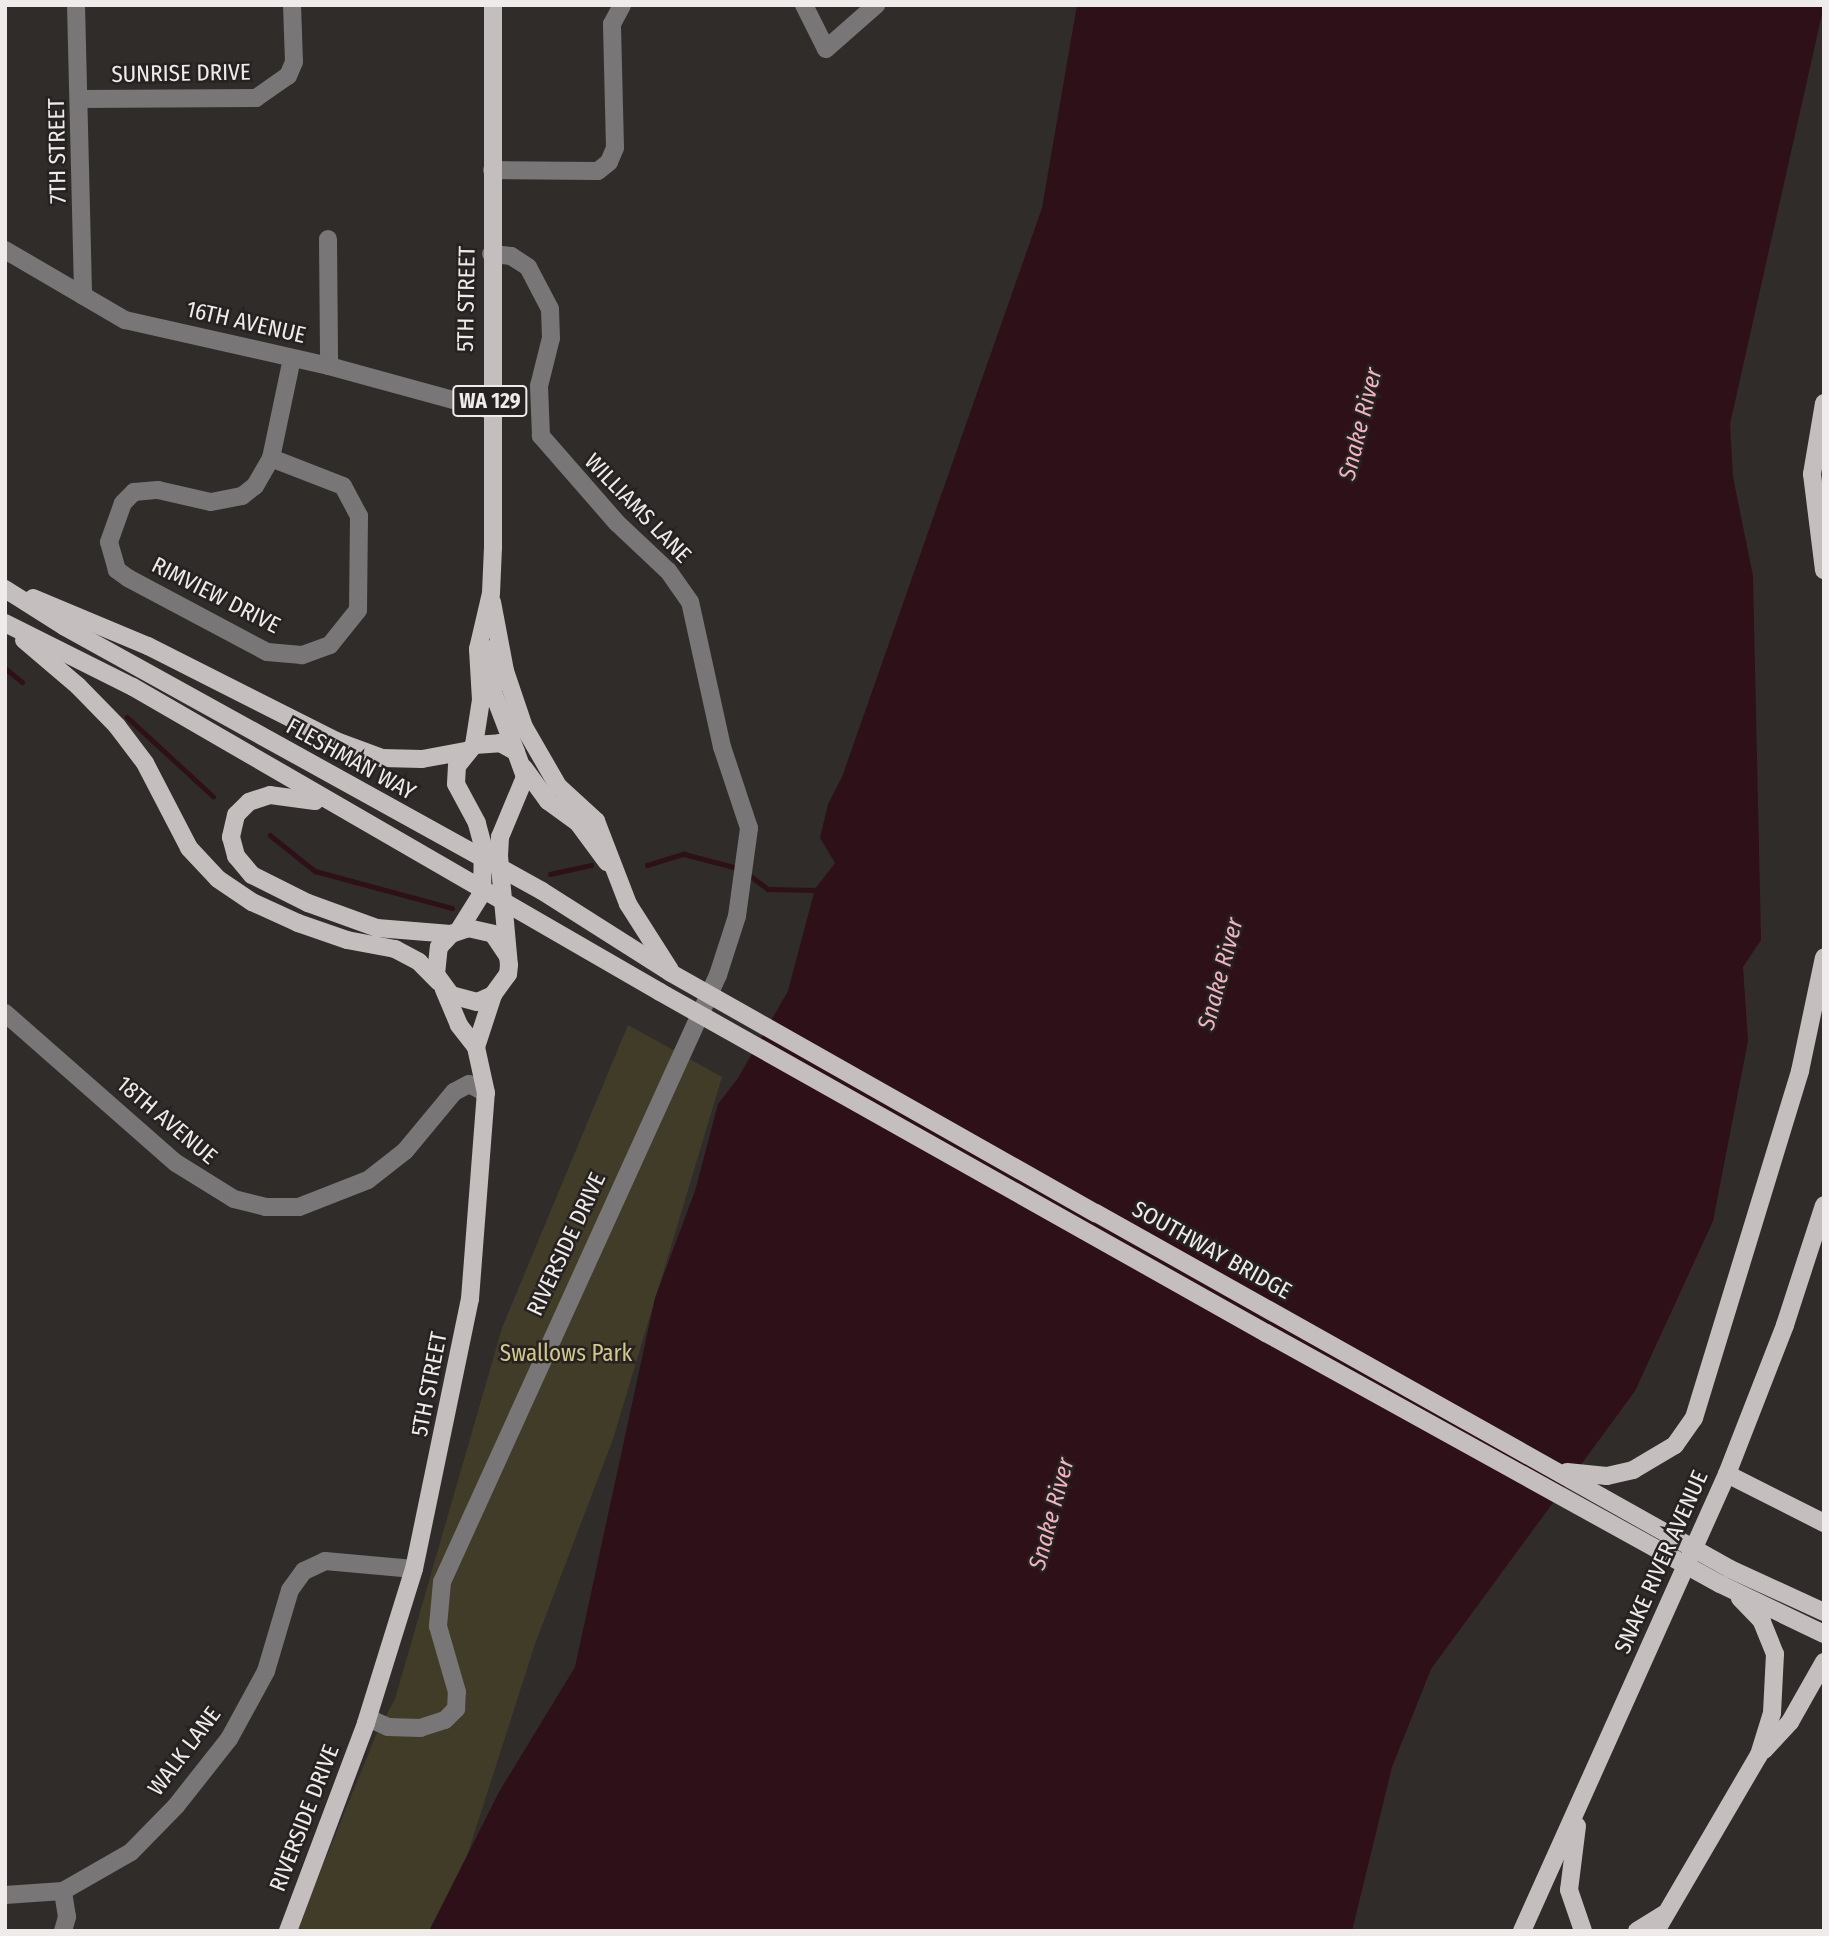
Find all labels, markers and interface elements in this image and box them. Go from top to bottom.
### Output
street label: SUNRISE DRIVE [111,58,251,88]
street label: 7TH STREET [42,98,72,204]
street label: 5TH STREET [451,246,481,352]
street label: 16TH AVENUE [184,295,308,349]
water label: Snake River [1333,365,1389,483]
road number: WA 129 [452,384,528,418]
street label: WILLIAMS LANE [579,447,697,569]
street label: RIMVIEW DRIVE [147,551,285,639]
street label: FLESHMAN WAY [281,712,421,806]
water label: Snake River [1192,915,1250,1033]
street label: 18TH AVENUE [111,1070,223,1170]
street label: RIVERSIDE DRIVE [521,1168,611,1320]
street label: SOUTHWAY BRIDGE [1128,1195,1296,1305]
street label: 5TH STREET [405,1329,453,1439]
park label: Swallows Park [500,1339,632,1367]
water label: Snake River [1023,1455,1081,1573]
street label: SNAKE RIVER AVENUE [1608,1466,1714,1658]
street label: WALK LANE [142,1701,226,1801]
street label: RIVERSIDE DRIVE [263,1741,345,1895]

